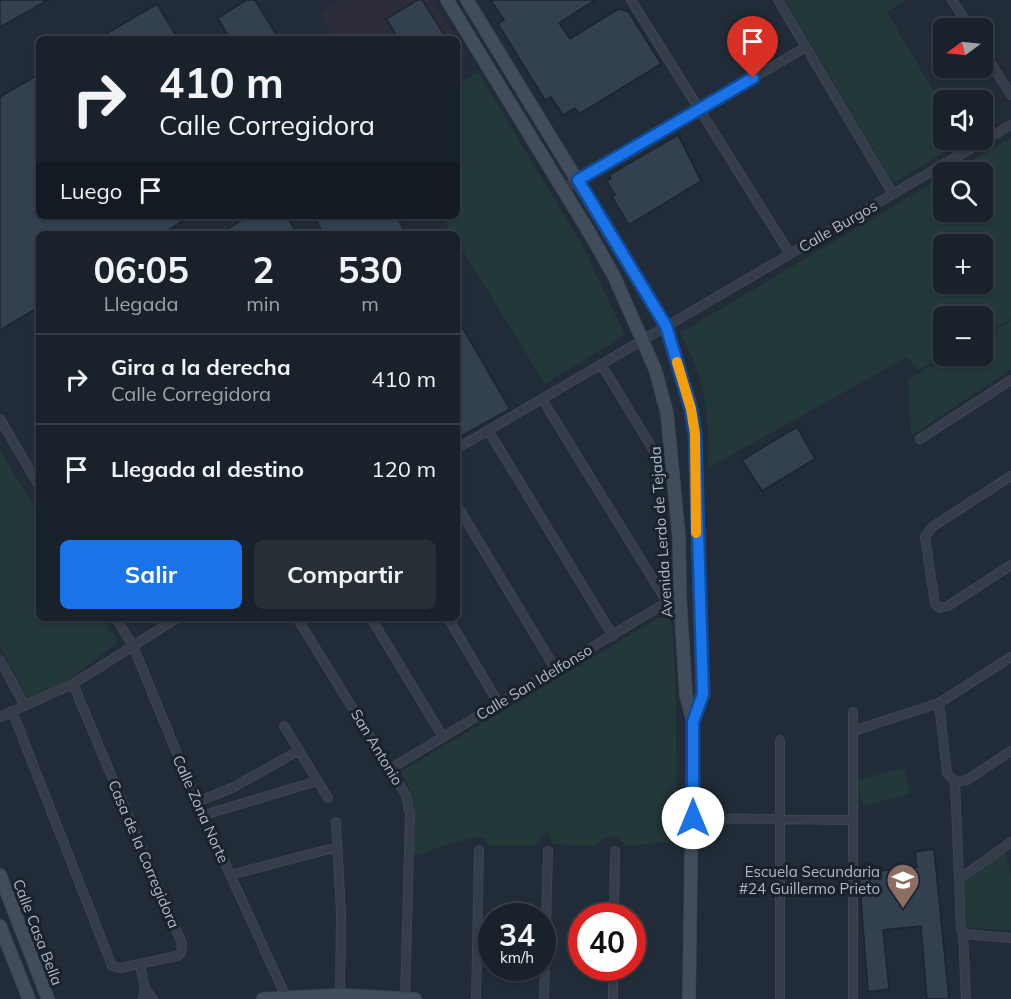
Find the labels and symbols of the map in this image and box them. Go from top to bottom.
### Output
pin [727,16,778,78]
north arrow [933,18,993,78]
street label: Calle Burgos [795,196,881,256]
street label: Avenida Lerdo de Tejada [646,446,676,618]
street label: Calle San Idelfonso [472,640,596,724]
street label: San Antonio [347,705,407,789]
street label: Calle Zona Norte [169,752,233,866]
street label: Casa de la Corregidora [104,777,184,931]
position arrow [661,786,725,850]
place label: Escuela Secundaria #24 Guillermo Prieto [739,862,880,898]
school or university icon: Escuela Secundaria #24 Guillermo Prieto [885,862,921,909]
street label: Calle Casa Bella [9,876,67,988]
speed limit sign: 40 [568,903,646,981]

